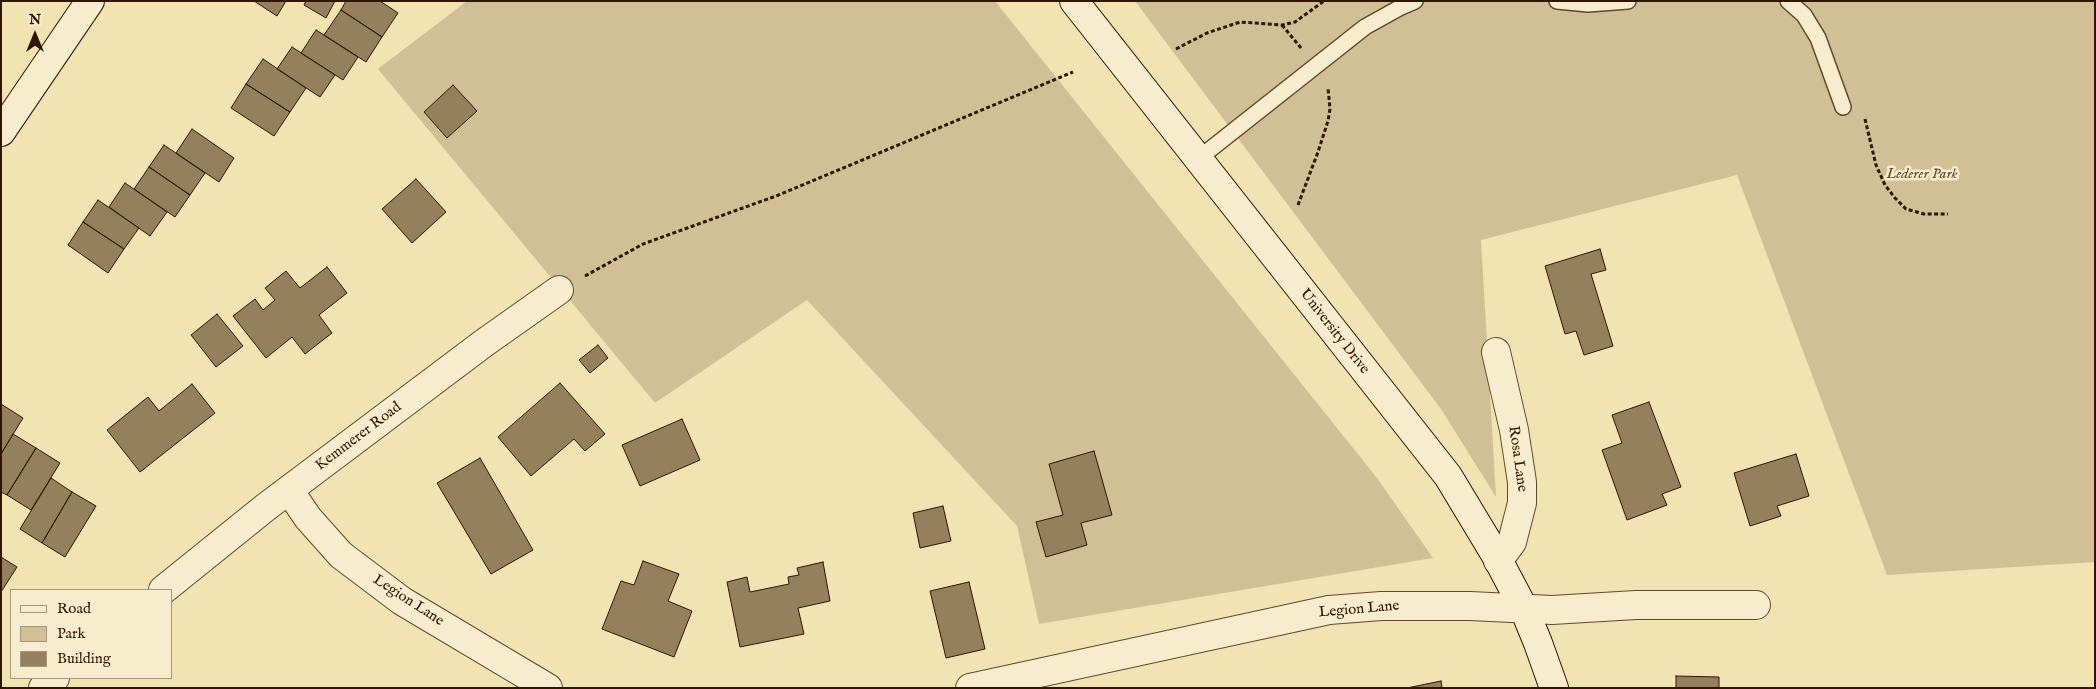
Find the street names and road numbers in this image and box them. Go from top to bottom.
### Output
street label: University Drive [1295,286,1373,378]
street label: Kemmerer Road [313,399,405,475]
street label: Rosa Lane [1503,425,1531,493]
street label: Legion Lane [369,571,447,631]
street label: Legion Lane [1318,598,1400,622]

